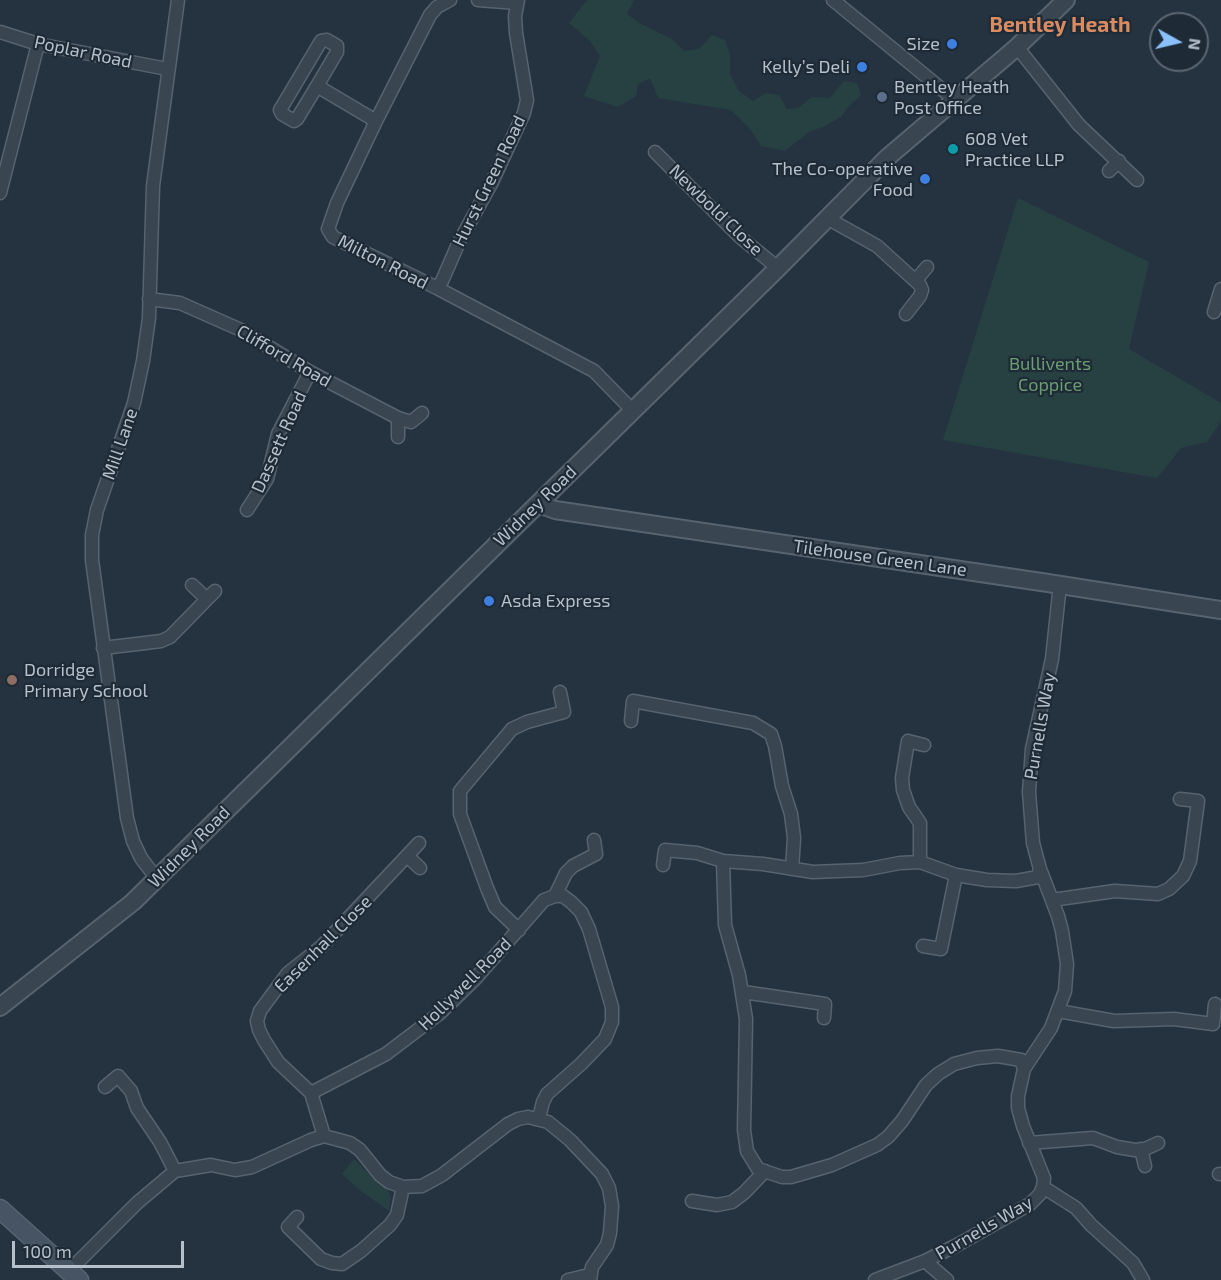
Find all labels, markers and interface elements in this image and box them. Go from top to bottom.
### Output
district label: Bentley Heath [989,12,1131,38]
north arrow [1149,12,1209,72]
street label: Poplar Road [32,31,134,73]
place label: Size [907,33,940,55]
marker: Size [945,37,959,51]
text: N [1185,37,1206,51]
place label: Kelly’s Deli [762,56,850,78]
marker: Kelly’s Deli [855,60,869,74]
place label: Bentley Heath Post Office [894,76,1010,118]
marker: Bentley Heath Post Office [875,90,889,104]
street label: Hurst Green Road [448,112,530,250]
place label: 608 Vet Practice LLP [965,128,1064,170]
marker: 608 Vet Practice LLP [946,142,960,156]
place label: The Co-operative Food [772,158,913,201]
street label: Newbold Close [665,160,767,260]
marker: The Co-operative Food [918,172,932,186]
street label: Milton Road [334,230,432,294]
street label: Clifford Road [233,320,335,392]
park label: Bullivents Coppice [1009,353,1091,395]
street label: Dassett Road [247,388,311,496]
street label: Mill Lane [98,405,142,483]
street label: Widney Road [489,461,581,551]
street label: Tilehouse Green Lane [792,535,968,581]
place label: Asda Express [501,590,611,612]
marker: Asda Express [482,594,496,608]
place label: Dorridge Primary School [24,659,148,702]
street label: Purnells Way [1020,671,1060,781]
marker: Dorridge Primary School [5,673,19,687]
street label: Widney Road [144,802,234,892]
street label: Easenhall Close [270,891,376,997]
street label: Hollywell Road [414,933,516,1035]
street label: Purnells Way [932,1192,1036,1264]
scale bar [15,1229,188,1267]
text: 100 m [23,1240,72,1262]

